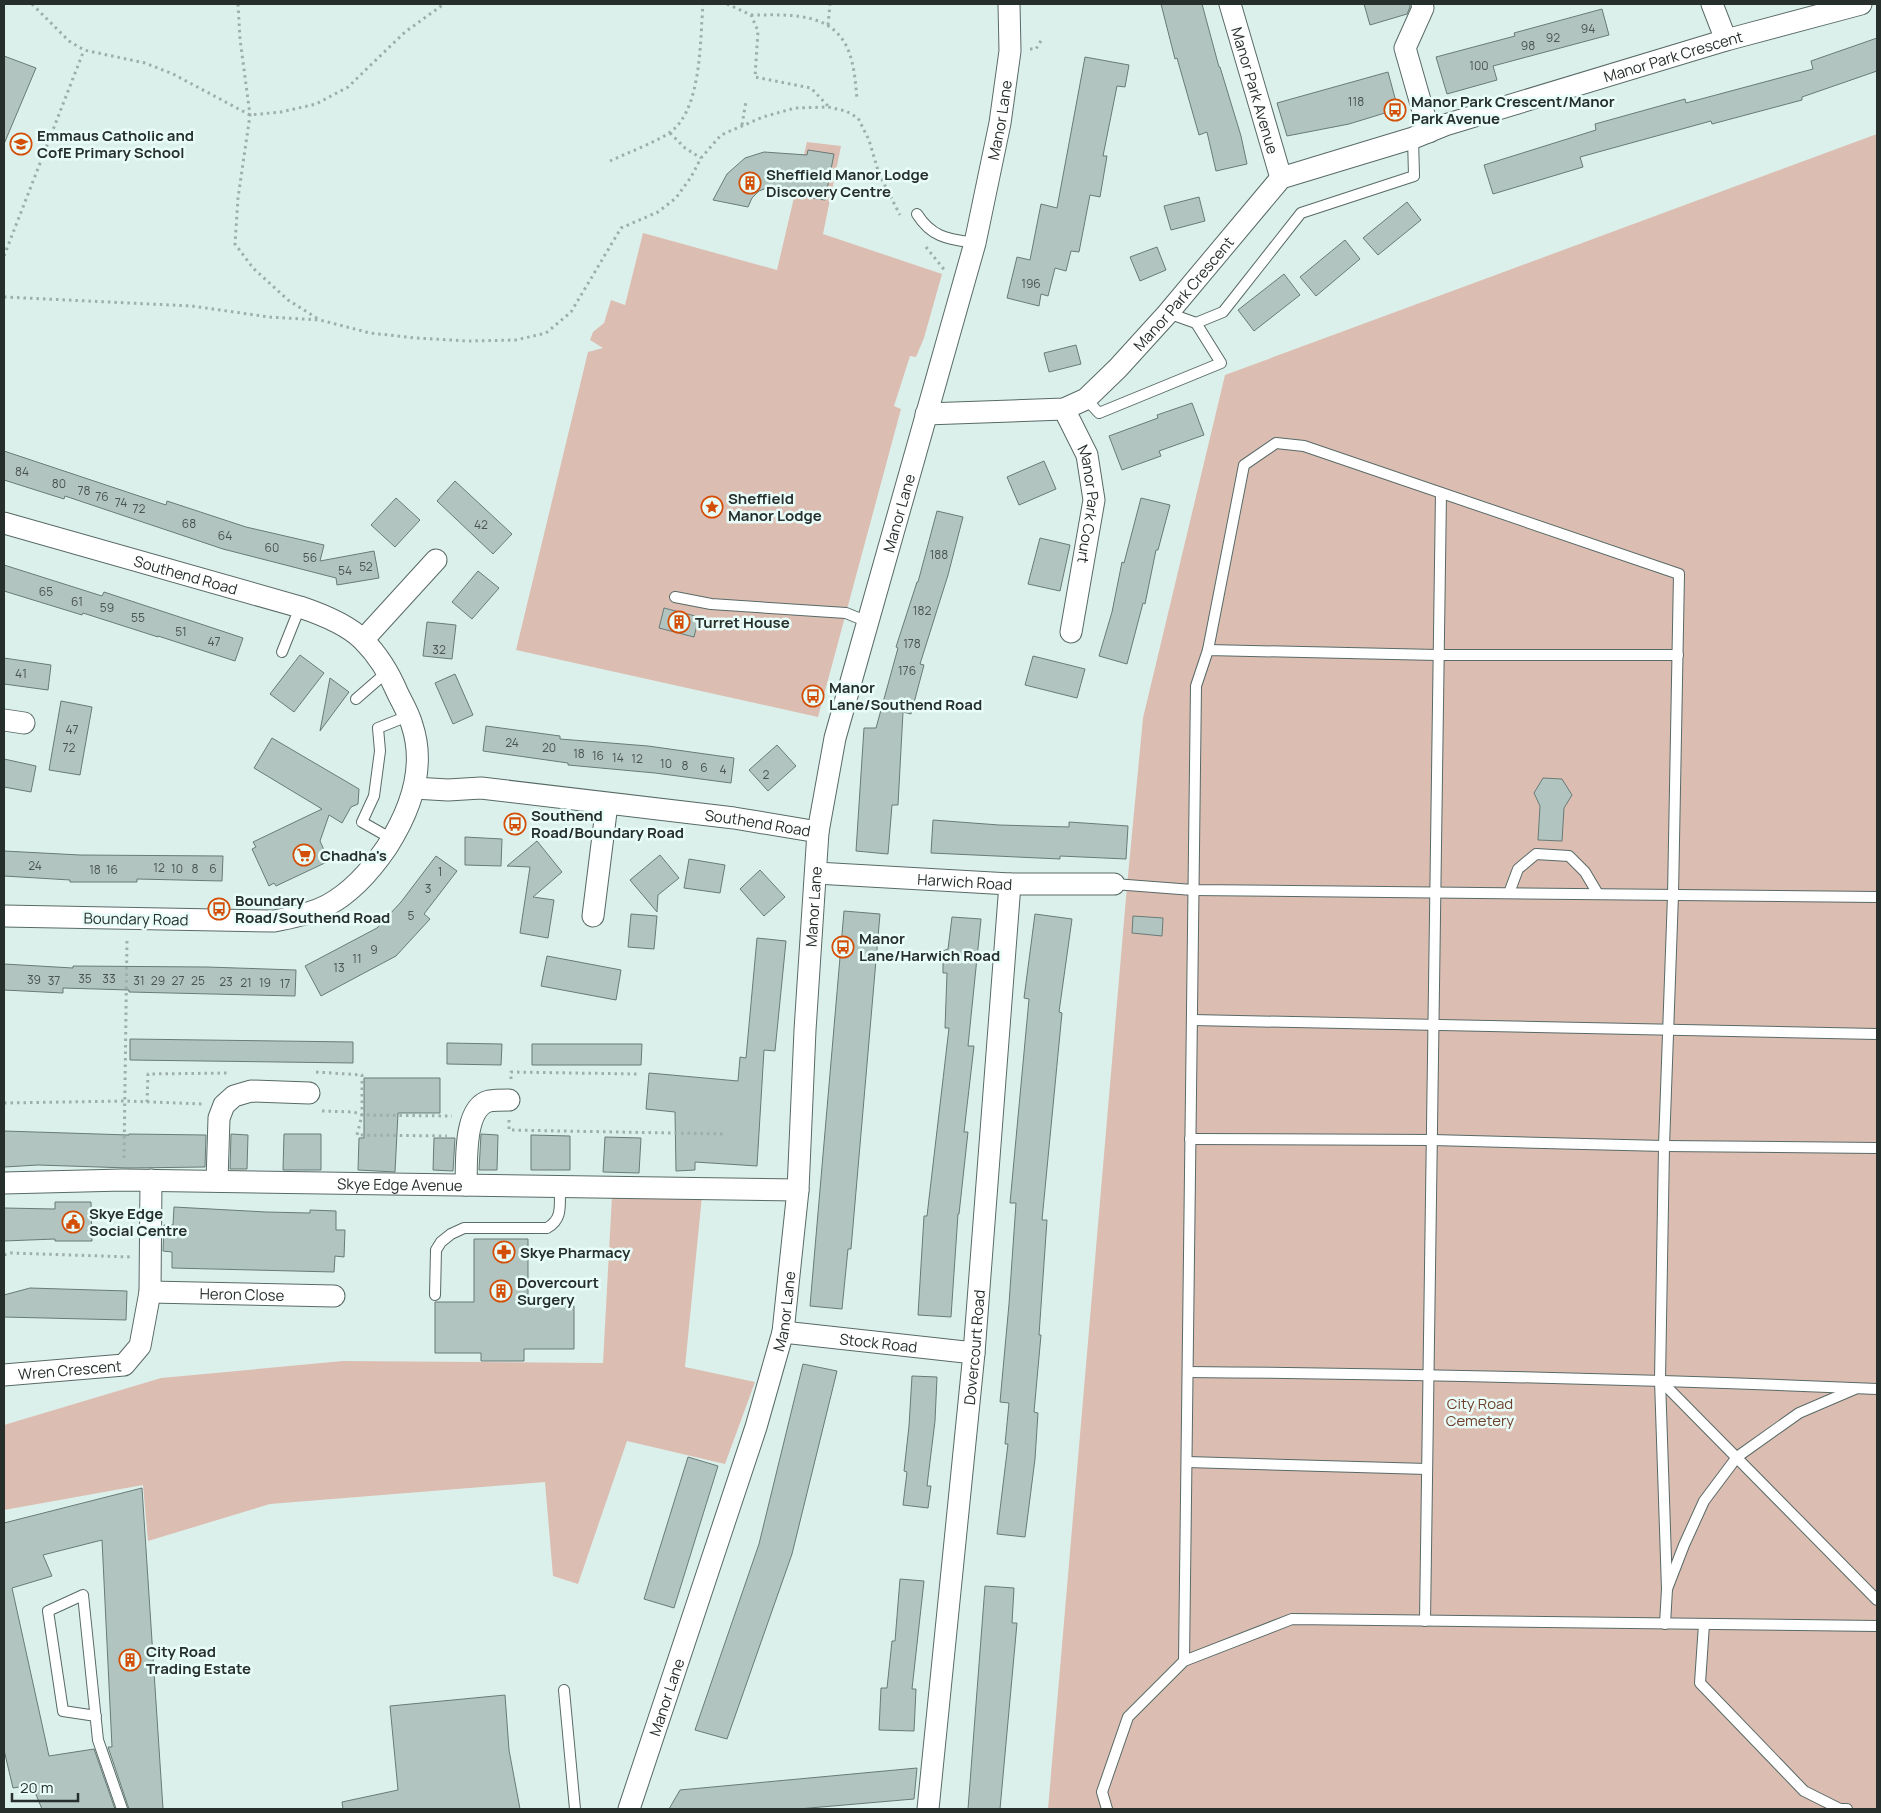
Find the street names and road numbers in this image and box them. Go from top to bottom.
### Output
street label: Manor Park Avenue [1227,24,1284,157]
street label: Manor Park Crescent [1601,25,1745,87]
street label: Manor Lane [982,79,1016,162]
street label: Manor Park Crescent [1128,232,1238,355]
street label: Manor Park Court [1073,441,1104,565]
street label: Manor Lane [878,471,920,555]
street label: Southend Road [132,550,240,599]
street label: Southend Road [704,804,812,841]
street label: Manor Lane [800,865,826,948]
street label: Harwich Road [917,868,1013,895]
street label: Boundary Road [83,908,189,930]
street label: Skye Edge Avenue [337,1173,463,1196]
street label: Manor Lane [768,1270,800,1354]
street label: Heron Close [199,1283,285,1305]
street label: Dovercourt Road [958,1289,989,1406]
street label: Stock Road [838,1328,918,1357]
street label: Wren Crescent [17,1355,122,1384]
street label: Manor Lane [644,1655,689,1739]

